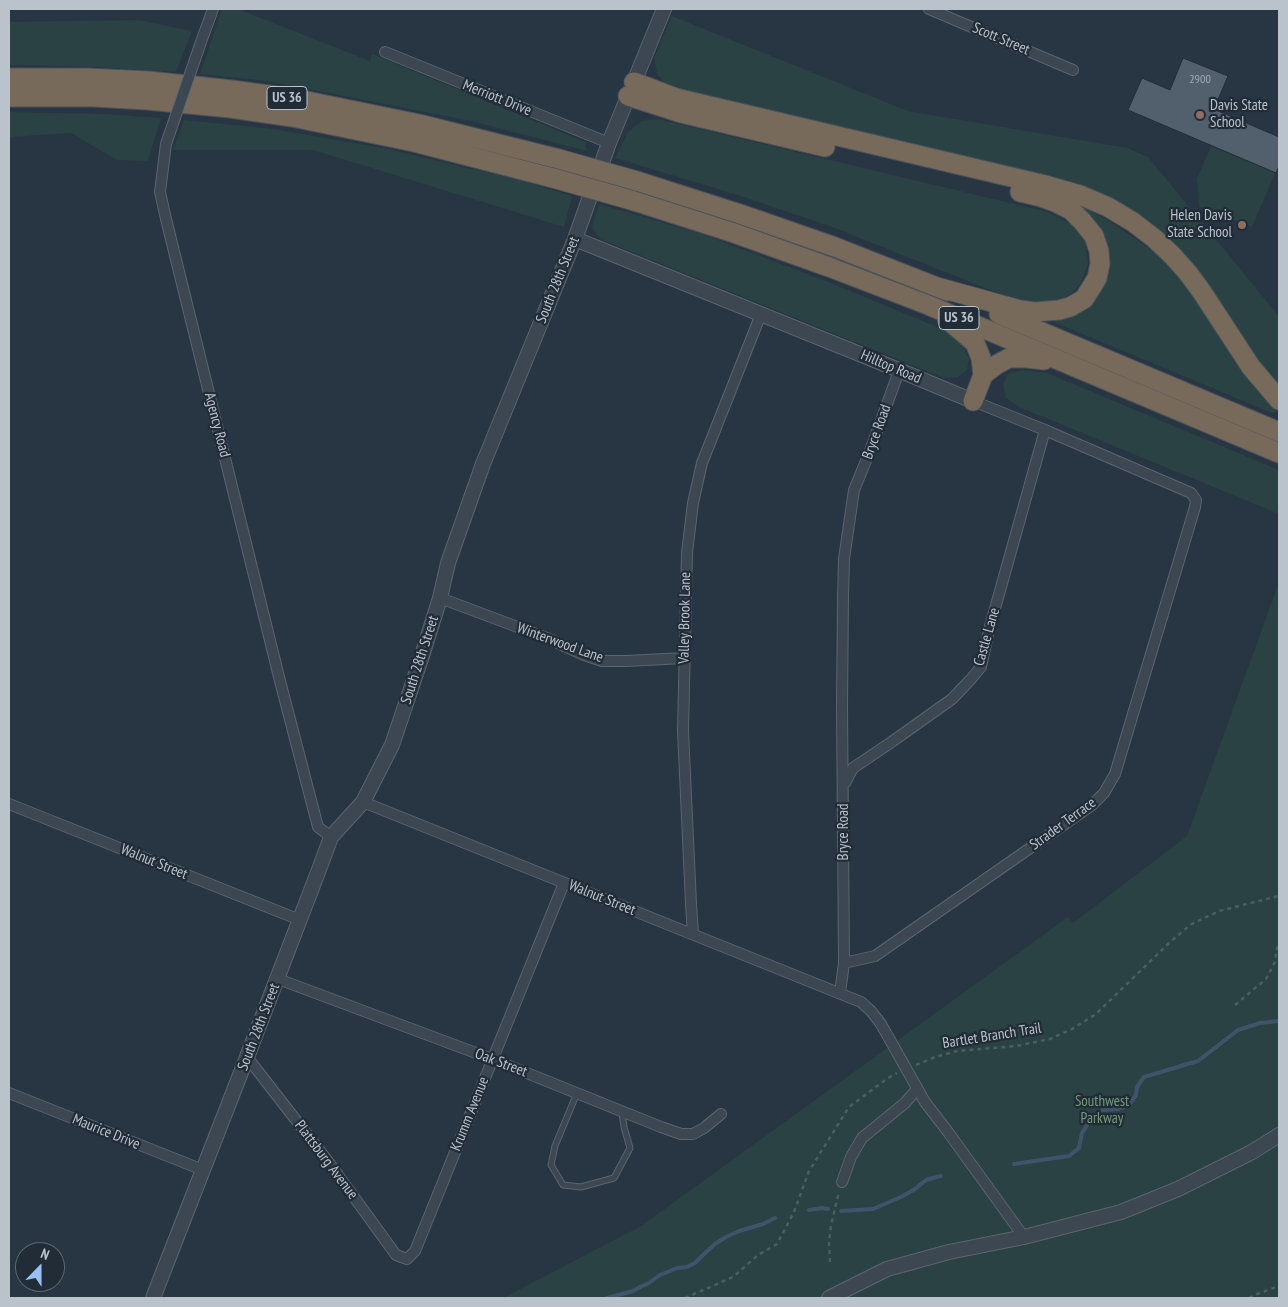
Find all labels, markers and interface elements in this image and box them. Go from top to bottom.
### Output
street label: Scott Street [970,19,1032,59]
house number: 2900 [1189,73,1211,87]
street label: Merriott Drive [460,76,534,120]
road number: US 36 [267,86,307,110]
place label: Davis State School [1210,97,1268,132]
marker: Davis State School [1194,109,1206,121]
place label: Helen Davis State School [1167,207,1232,242]
marker: Helen Davis State School [1236,219,1248,231]
street label: South 28th Street [532,234,584,326]
road number: US 36 [939,306,979,330]
street label: Hilltop Road [858,346,924,388]
street label: Agency Road [200,391,234,459]
street label: Bryce Road [859,402,895,462]
street label: Valley Brook Lane [675,572,695,664]
street label: Castle Lane [970,606,1004,668]
street label: South 28th Street [397,614,443,706]
street label: Winterwood Lane [514,619,606,667]
street label: Strader Terrace [1026,794,1100,854]
street label: Bryce Road [835,804,853,860]
street label: Walnut Street [118,840,190,884]
street label: Walnut Street [566,876,638,920]
street label: South 28th Street [234,981,284,1073]
street label: Bartlet Branch Trail [941,1019,1043,1053]
street label: Oak Street [472,1045,530,1081]
street label: Krumm Avenue [447,1074,493,1154]
park label: Southwest Parkway [1075,1093,1129,1128]
street label: Maurice Drive [70,1110,142,1154]
street label: Plattsburg Avenue [290,1117,362,1203]
north arrow [15,1242,65,1292]
text: N [38,1244,52,1264]

